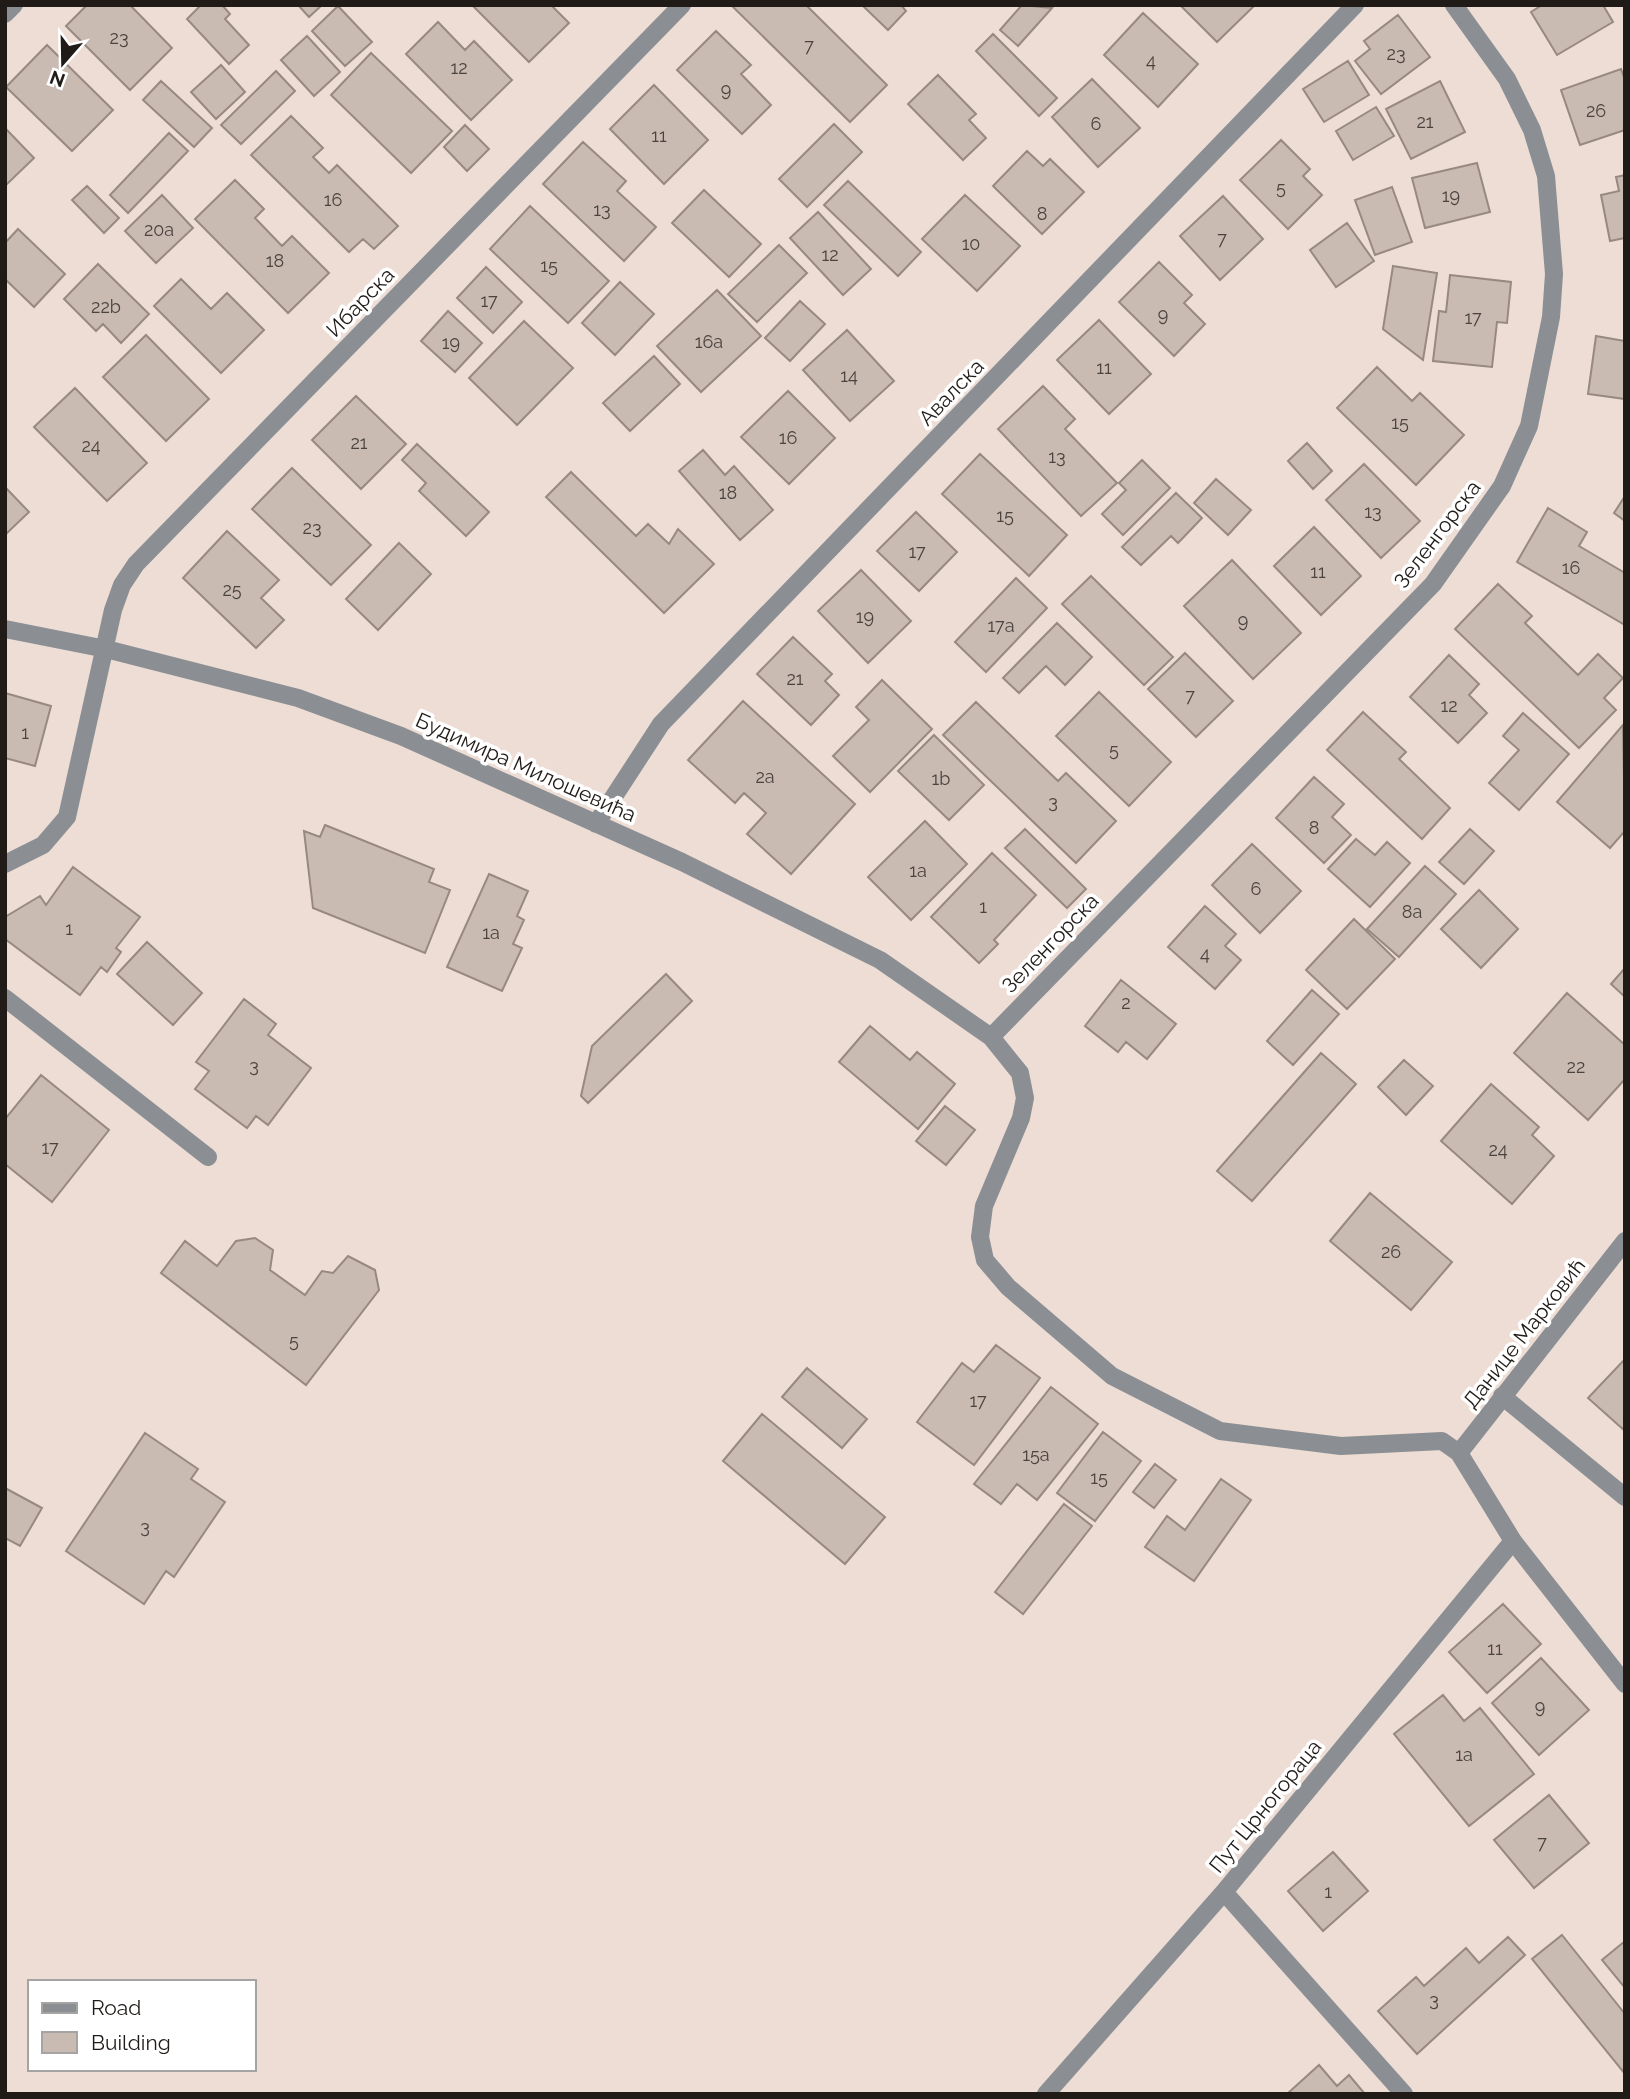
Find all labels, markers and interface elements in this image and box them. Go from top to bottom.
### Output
house number: 23 [110,27,129,48]
north arrow [28,28,98,98]
house number: 7 [804,35,814,56]
house number: 23 [1387,43,1406,64]
house number: 4 [1146,50,1156,71]
house number: 12 [450,57,468,78]
text: N [47,66,68,92]
house number: 9 [721,79,731,100]
house number: 26 [1586,100,1606,121]
house number: 21 [1416,111,1434,132]
house number: 6 [1091,113,1102,134]
house number: 11 [651,125,667,146]
house number: 5 [1276,177,1286,198]
house number: 19 [1442,185,1460,206]
house number: 16 [324,189,342,210]
house number: 13 [593,199,611,220]
house number: 8 [1037,203,1047,224]
house number: 20a [144,219,174,240]
house number: 7 [1217,228,1227,249]
house number: 10 [962,233,980,254]
house number: 12 [821,244,839,265]
house number: 18 [266,250,284,271]
house number: 15 [540,255,558,276]
street label: Ибарска [321,262,399,342]
house number: 17 [480,290,498,311]
house number: 22b [91,296,121,317]
house number: 9 [1158,304,1168,325]
house number: 17 [1464,307,1482,328]
house number: 16a [695,331,723,352]
house number: 19 [442,332,460,353]
street label: Авалска [913,354,989,430]
house number: 11 [1096,357,1112,378]
house number: 14 [840,365,858,386]
house number: 15 [1391,412,1409,433]
house number: 16 [779,427,797,448]
house number: 21 [350,432,368,453]
house number: 24 [81,435,101,456]
house number: 13 [1048,446,1066,467]
street label: Зеленгорска [1388,475,1486,593]
house number: 18 [719,482,737,503]
house number: 13 [1364,501,1382,522]
house number: 15 [996,505,1014,526]
house number: 23 [303,517,322,538]
house number: 17 [908,541,926,562]
house number: 16 [1562,557,1580,578]
house number: 11 [1310,561,1326,582]
house number: 25 [222,579,242,600]
house number: 19 [856,606,874,627]
house number: 9 [1238,610,1248,631]
house number: 17a [987,615,1015,636]
house number: 21 [786,668,804,689]
house number: 7 [1185,685,1195,706]
house number: 12 [1440,695,1458,716]
street label: Будимира Милошевића [412,707,640,827]
house number: 1 [21,722,29,743]
house number: 5 [1109,739,1119,760]
house number: 2a [755,766,775,787]
house number: 1b [932,768,950,789]
house number: 3 [1048,791,1058,812]
house number: 8 [1309,817,1319,838]
house number: 1a [909,860,927,881]
house number: 6 [1251,878,1262,899]
street label: Зеленгорска [997,888,1103,998]
house number: 1 [979,896,987,917]
house number: 8a [1402,901,1422,922]
house number: 1 [65,918,73,939]
house number: 1a [482,922,500,943]
house number: 4 [1200,943,1210,964]
house number: 2 [1121,992,1131,1013]
house number: 3 [249,1055,259,1076]
house number: 22 [1567,1056,1585,1077]
house number: 17 [41,1137,59,1158]
house number: 24 [1488,1139,1508,1160]
house number: 26 [1381,1241,1401,1262]
street label: Данице Марковић [1458,1253,1590,1413]
house number: 5 [289,1330,299,1351]
house number: 17 [969,1390,987,1411]
house number: 15a [1022,1444,1050,1465]
house number: 15 [1090,1467,1108,1488]
house number: 3 [140,1516,150,1537]
house number: 11 [1487,1638,1503,1659]
house number: 9 [1535,1696,1545,1717]
street label: Пут Црногораца [1204,1734,1326,1878]
house number: 1a [1455,1744,1473,1765]
house number: 7 [1537,1832,1547,1853]
house number: 1 [1324,1881,1332,1902]
legend [28,1980,256,2071]
house number: 3 [1429,1989,1439,2010]
text: Road [91,1995,141,2020]
text: Building [91,2030,171,2055]

